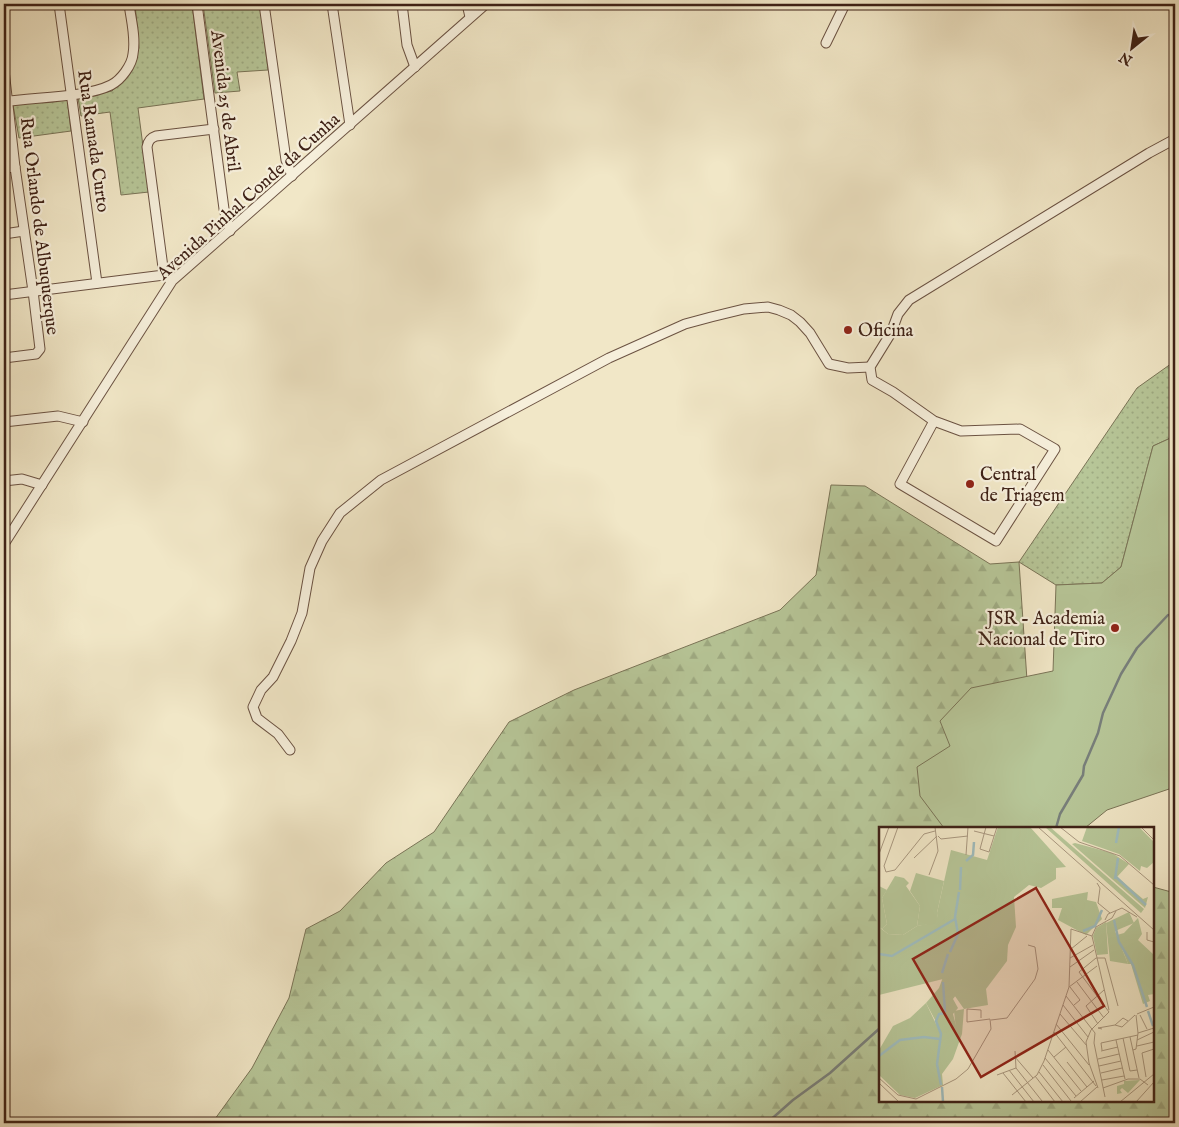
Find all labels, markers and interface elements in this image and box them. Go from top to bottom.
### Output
north arrow [1106,22,1156,72]
street label: Avenida 25 de Abril [204,28,245,173]
text: N [1116,48,1137,70]
street label: Rua Ramada Curto [71,68,114,214]
street label: Avenida Pinhal Conde da Cunha [152,108,346,286]
street label: Rua Orlando de Albuquerque [14,116,63,336]
place label: Oficina [858,320,914,343]
marker: Oficina [842,324,854,336]
place label: Central de Triagem [980,464,1065,508]
marker: Central de Triagem [964,478,976,490]
place label: JSR - Academia Nacional de Tiro [978,608,1105,652]
marker: JSR - Academia Nacional de Tiro [1109,622,1121,634]
inset map [879,827,1154,1102]

